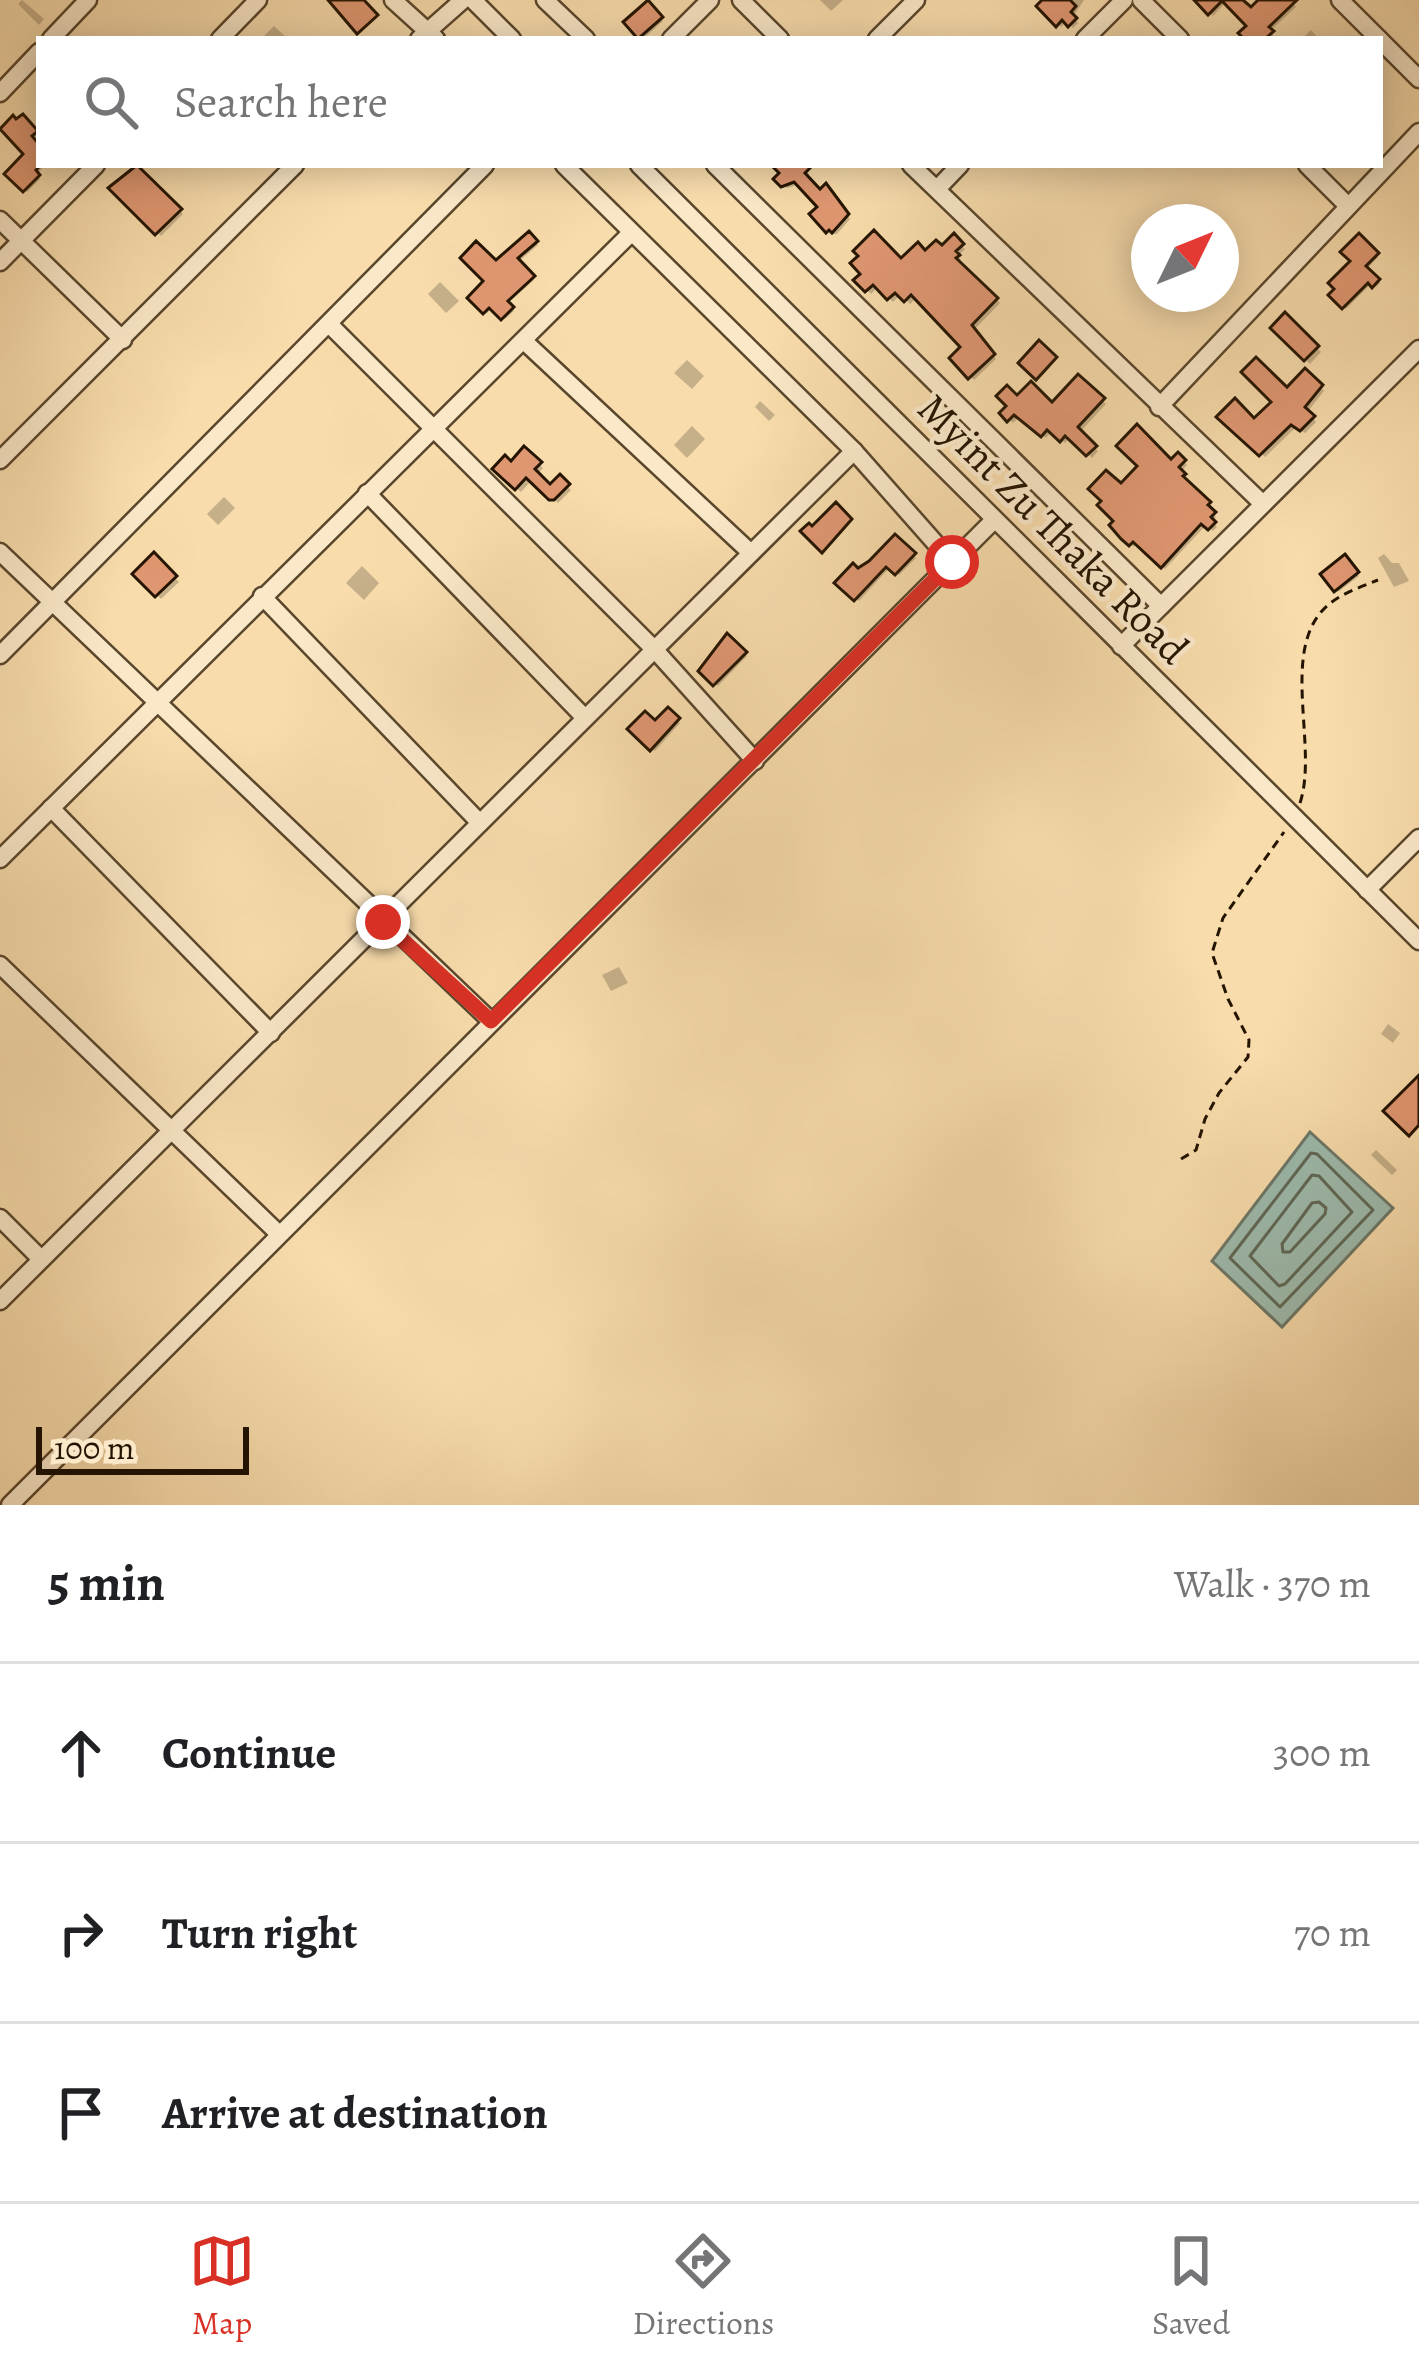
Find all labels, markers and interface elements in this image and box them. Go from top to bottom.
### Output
search box [36,36,1383,168]
icon: search [78,69,144,135]
text: Search here [174,71,388,133]
north arrow [1131,204,1239,312]
street label: Myint Zu Thaka Road [906,380,1202,677]
route start [925,535,979,589]
route end [356,895,410,949]
scale bar [36,1421,249,1474]
text: 100 m [54,1425,134,1470]
text: 5 min [48,1548,165,1618]
text: Walk · 370 m [1174,1557,1371,1610]
icon: ahead [48,1720,114,1786]
text: Continue [162,1722,336,1784]
text: 300 m [1273,1726,1371,1779]
icon: right [48,1900,114,1966]
text: Turn right [162,1902,357,1964]
text: 70 m [1294,1906,1371,1959]
icon: arrive [48,2080,114,2146]
text: Arrive at destination [162,2082,548,2144]
tab: Map [189,2228,255,2345]
tab: Directions [633,2228,774,2345]
tab: Saved [1152,2228,1230,2345]

